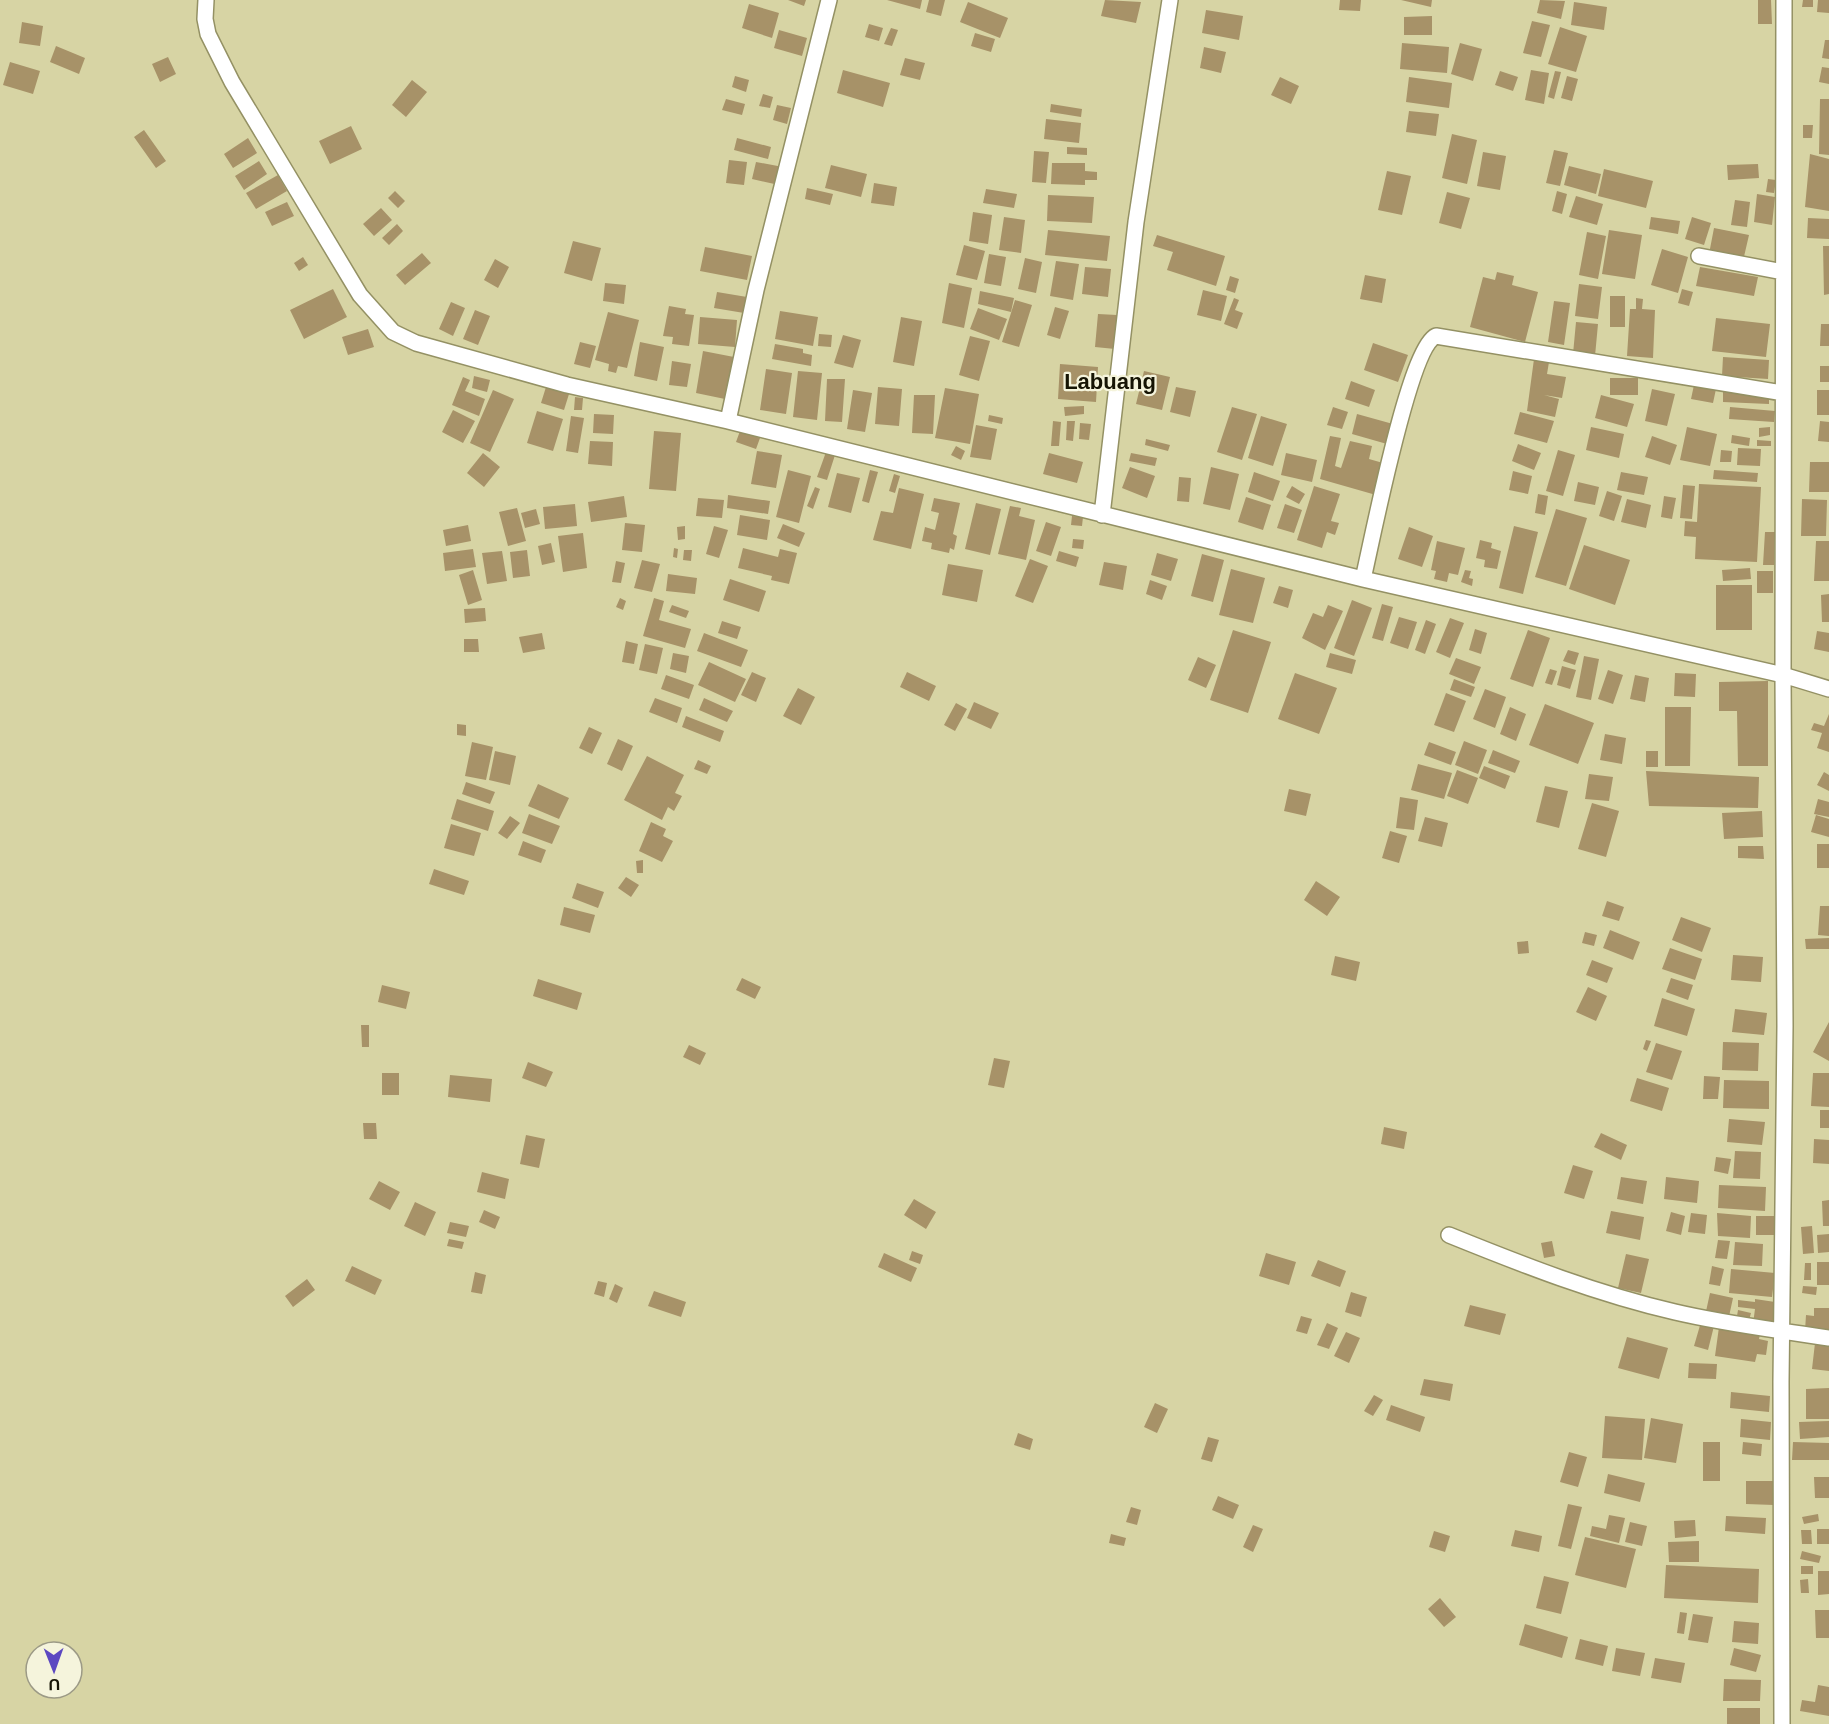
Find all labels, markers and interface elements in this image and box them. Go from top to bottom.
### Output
district label: Labuang [1064,369,1156,394]
north arrow [24,1640,84,1700]
text: U [48,1676,60,1693]

